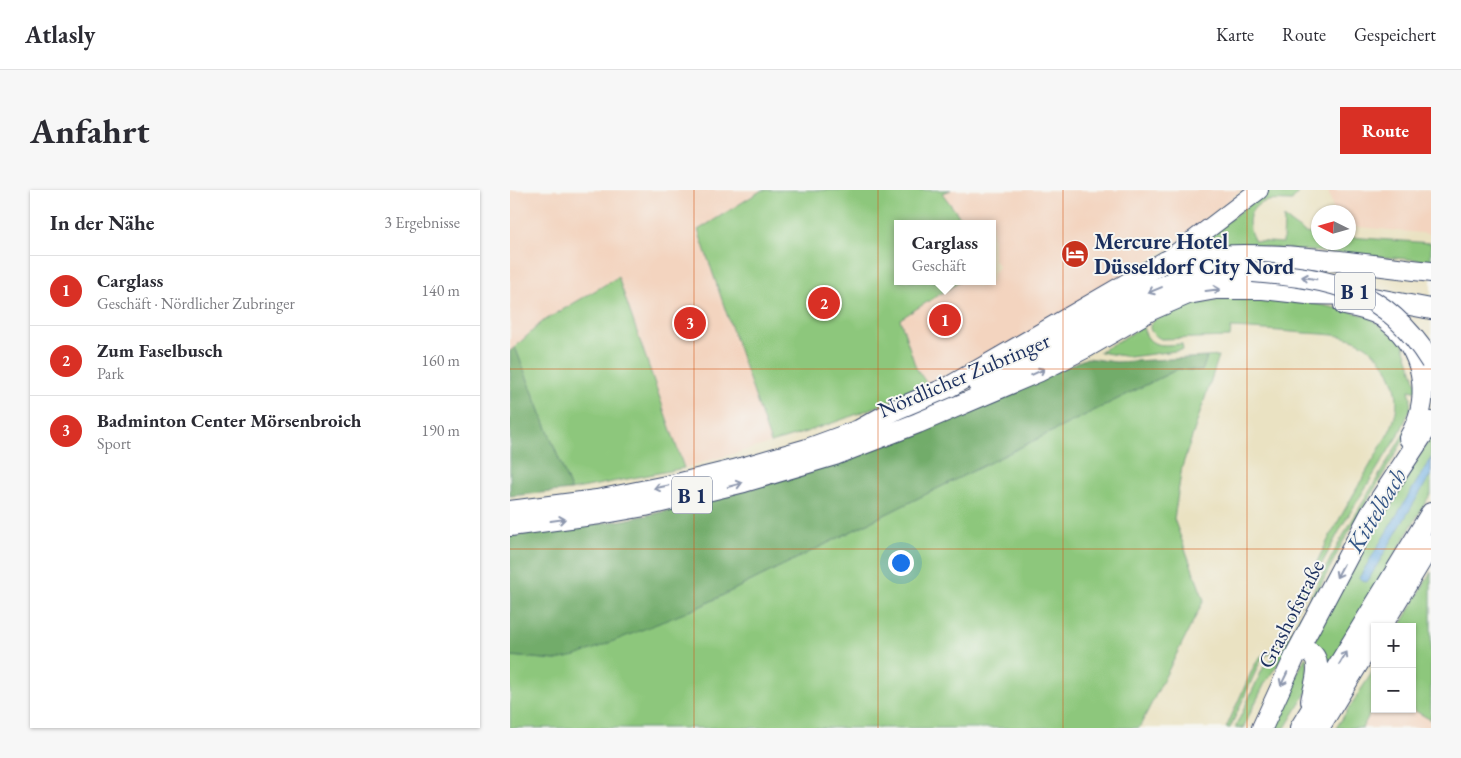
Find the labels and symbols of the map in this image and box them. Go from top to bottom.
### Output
north arrow [1311,205,1356,250]
place label: Mercure Hotel Düsseldorf City Nord [1094,227,1294,281]
hotel icon: Mercure Hotel Düsseldorf City Nord [1060,239,1090,269]
one-way arrow [1301,272,1317,282]
road number: B 1 [1335,272,1375,310]
pin: 2 [808,284,840,322]
one-way arrow [1148,285,1163,295]
one-way arrow [1205,285,1221,295]
pin: 1 [929,301,961,339]
pin: 3 [674,304,706,342]
street label: Nördlicher Zubringer [874,325,1055,424]
one-way arrow [1030,366,1045,376]
water label: Kittelbach [1338,462,1413,559]
road number: B 1 [672,476,712,514]
one-way arrow [726,480,742,489]
one-way arrow [654,483,670,493]
one-way arrow [550,515,566,525]
your location [888,550,914,576]
street label: Grashofstraße [1251,554,1331,673]
one-way arrow [1335,563,1344,578]
one-way arrow [1339,652,1349,666]
one-way arrow [1279,671,1288,686]

